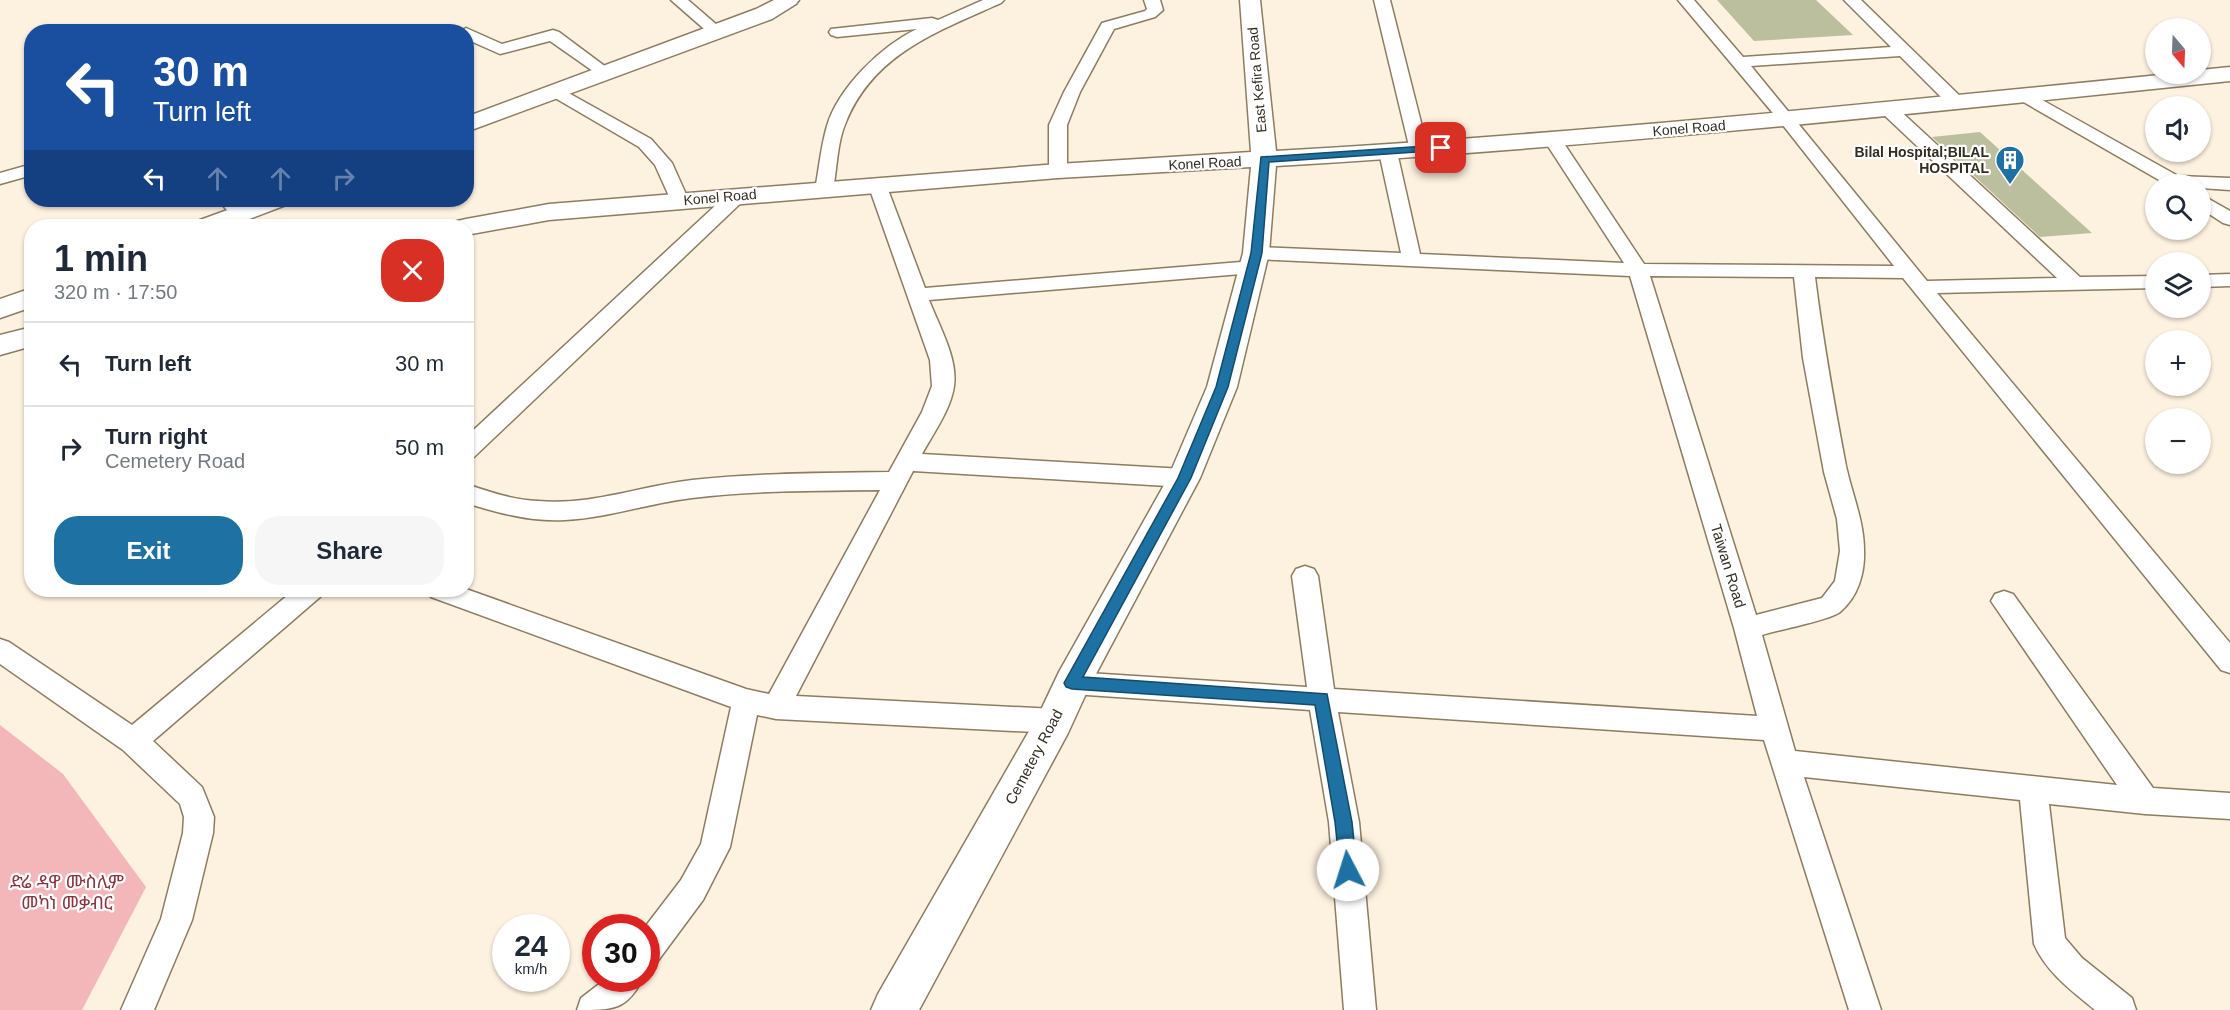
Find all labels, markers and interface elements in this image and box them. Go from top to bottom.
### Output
north arrow [2145,18,2211,84]
map controls [2145,18,2211,474]
street label: East Kefira Road [1244,27,1270,133]
icon: left [54,48,132,126]
text: 30 m [153,48,249,95]
button: sound [2145,96,2211,162]
text: Turn left [153,97,251,127]
street label: Konel Road [1652,117,1726,139]
pin [1415,122,1466,173]
icon: arrive [1424,131,1457,164]
place label: Bilal Hospital;BILAL HOSPITAL [1854,144,1989,176]
building icon: Bilal Hospital;BILAL HOSPITAL [1994,144,2026,186]
street label: Konel Road [1168,153,1242,173]
icon: left [138,162,171,195]
icon: ahead [201,162,234,195]
icon: ahead [264,162,297,195]
icon: right [327,162,360,195]
button: search [2145,174,2211,240]
street label: Konel Road [683,186,757,208]
text: 1 min [54,238,148,279]
button: close [381,239,444,302]
button: layers [2145,252,2211,318]
text: 320 m · 17:50 [54,281,177,303]
button: + [2145,330,2211,396]
icon: left [54,348,87,381]
text: Turn left [105,351,191,376]
text: 30 m [395,351,444,376]
button: − [2145,408,2211,474]
text: Turn right [105,424,207,449]
icon: right [54,432,87,465]
text: 50 m [395,435,444,460]
text: Cemetery Road [105,450,245,472]
button: Exit [54,516,243,585]
button: Share [255,516,444,585]
street label: Taiwan Road [1708,522,1749,610]
street label: Cemetery Road [1001,706,1066,807]
position arrow [1316,838,1380,902]
park label: ድሬ ዳዋ ሙስሊም መካነ መቃብር [10,872,124,913]
speed limit sign: 30 [582,914,660,992]
text: 24 [514,929,548,962]
text: km/h [515,960,547,977]

